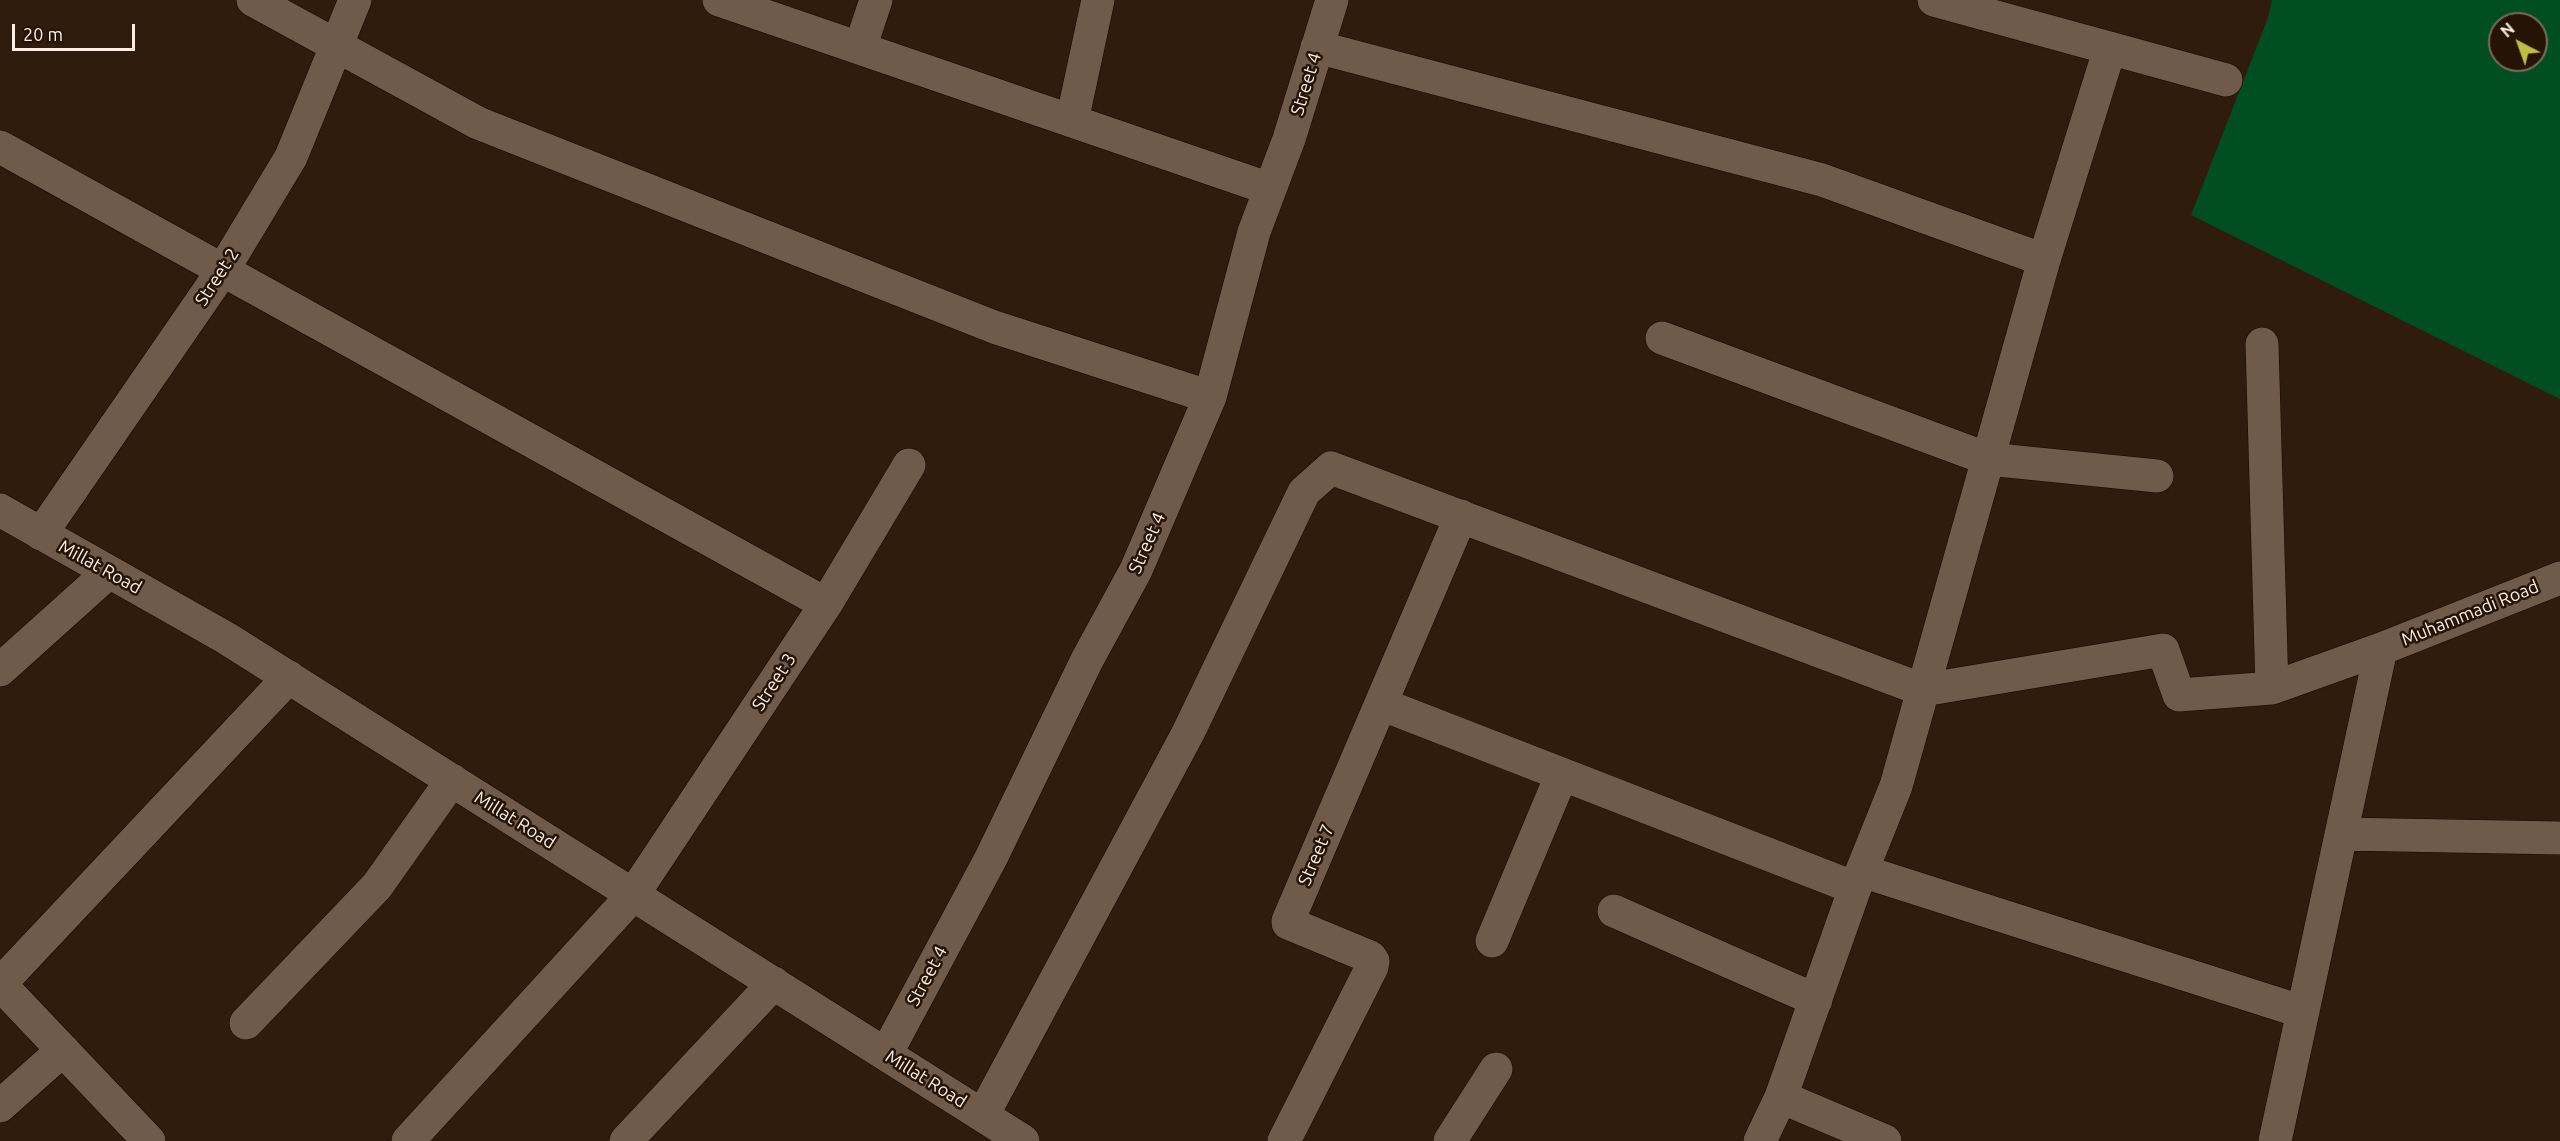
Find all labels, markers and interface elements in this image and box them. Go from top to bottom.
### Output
scale bar [15,12,138,50]
north arrow [2488,12,2548,72]
text: N [2497,19,2518,41]
text: 20 m [23,24,63,44]
street label: Street 4 [1286,50,1326,118]
street label: Street 2 [190,244,244,310]
street label: Street 4 [1124,509,1170,577]
street label: Millat Road [55,535,145,599]
street label: Muhammadi Road [2398,576,2542,650]
street label: Street 3 [747,649,801,715]
street label: Millat Road [471,787,559,853]
street label: Street 7 [1293,821,1339,889]
street label: Street 4 [902,942,952,1010]
street label: Millat Road [882,1046,970,1112]

